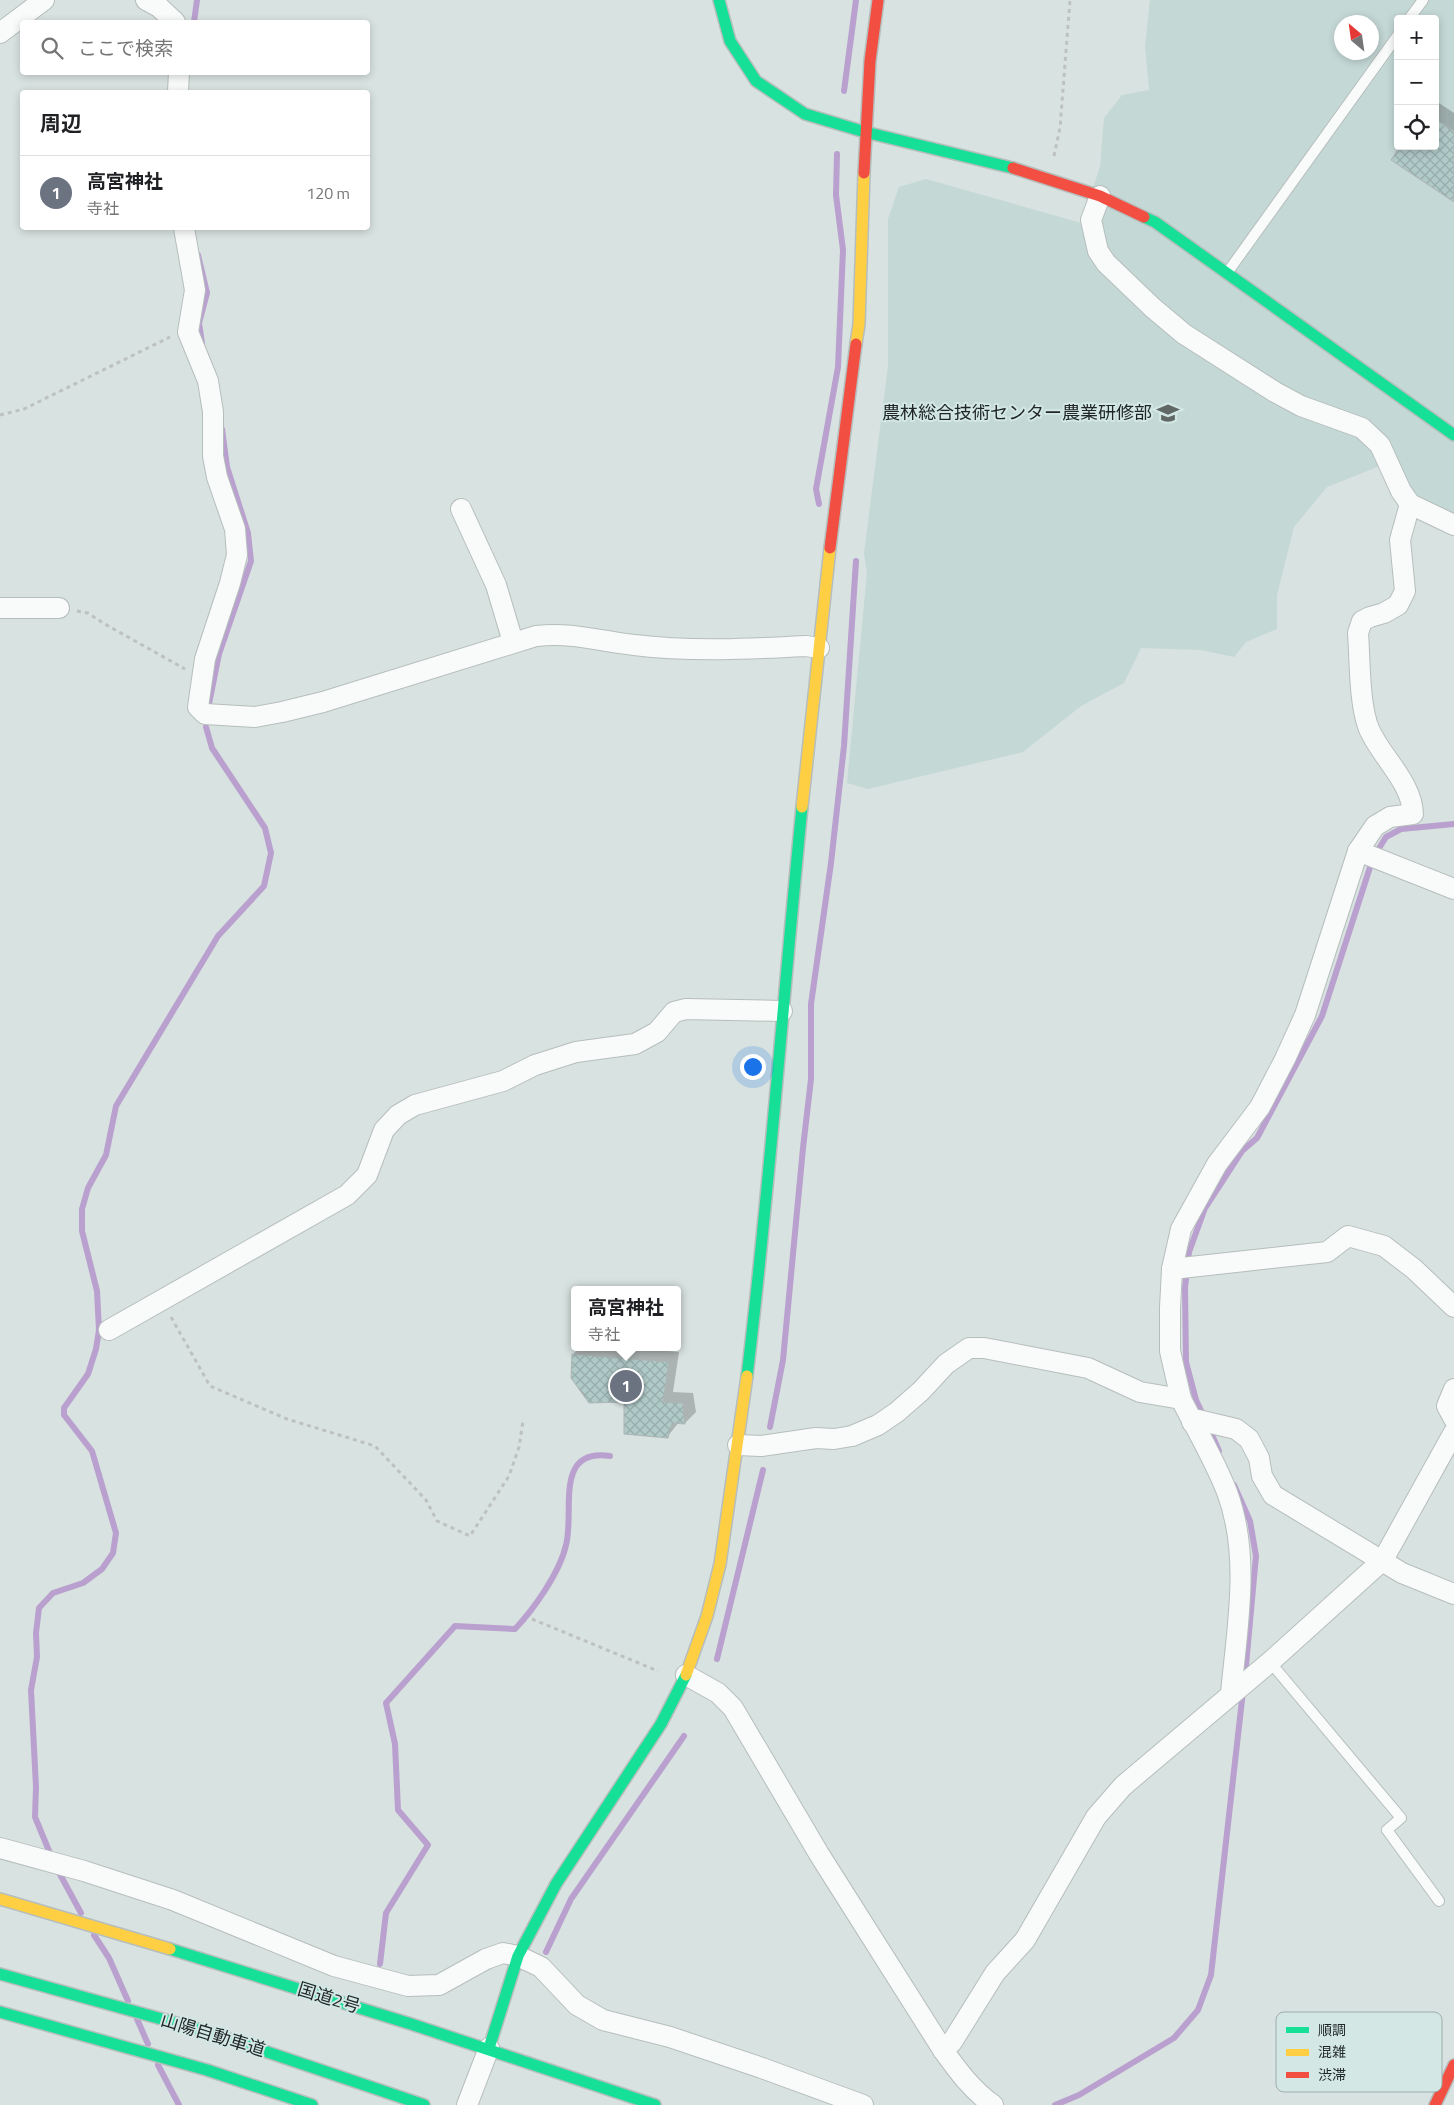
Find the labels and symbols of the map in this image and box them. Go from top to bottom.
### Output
north arrow [1334,15,1379,60]
place label: 農林総合技術センター農業研修部 [882,399,1152,426]
school or university icon: 農林総合技術センター農業研修部 [1155,400,1181,426]
your location [740,1054,766,1080]
pin: 1 [610,1367,642,1405]
street label: 国道2号 [295,1975,364,2020]
street label: 山陽自動車道 [158,2006,269,2063]
legend [1276,2012,1442,2092]
text: 順調 [1318,2019,1346,2040]
text: 混雑 [1318,2041,1346,2062]
text: 渋滞 [1318,2064,1346,2085]

